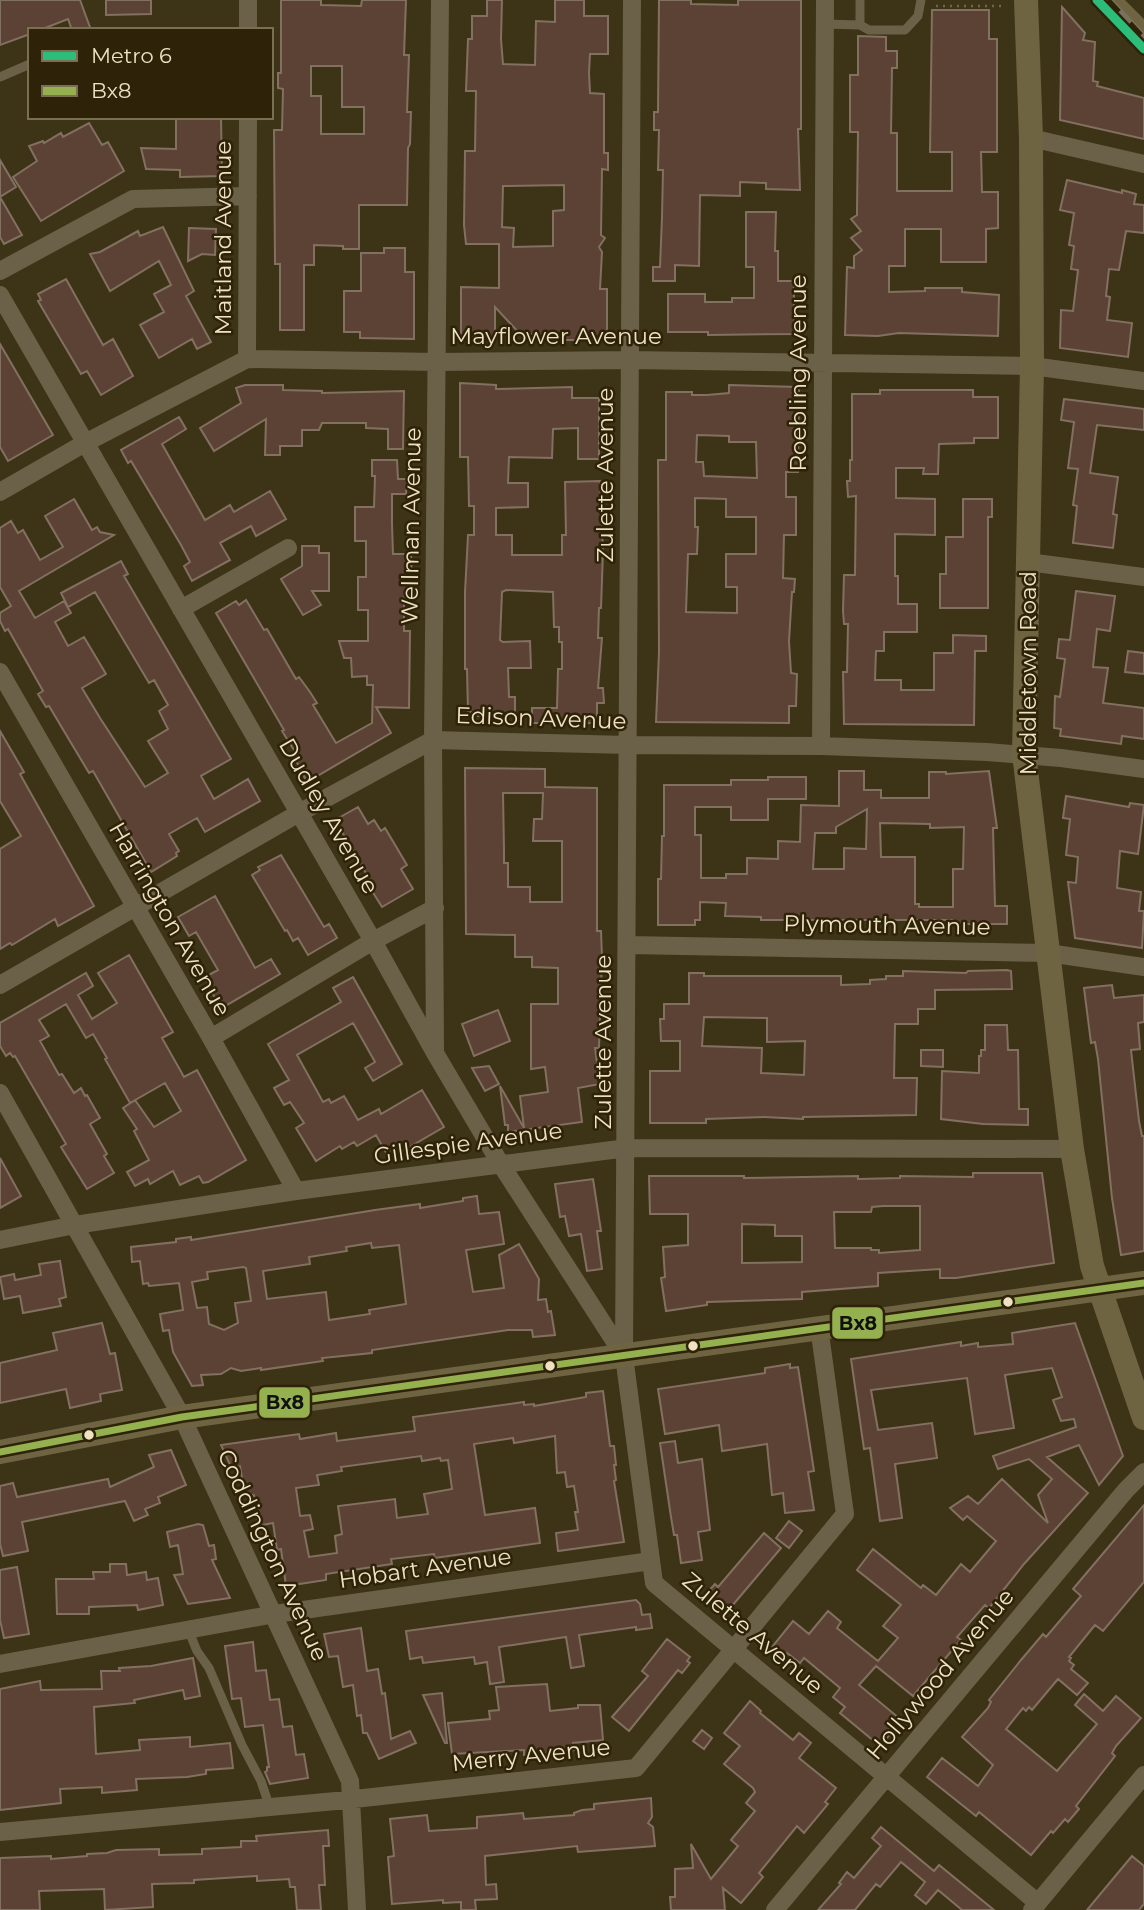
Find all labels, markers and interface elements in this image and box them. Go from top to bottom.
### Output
legend [28,28,273,119]
text: Metro 6 [91,43,172,68]
text: Bx8 [91,78,131,103]
street label: Maitland Avenue [209,141,237,335]
street label: Roebling Avenue [784,274,812,472]
street label: Mayflower Avenue [450,322,662,350]
street label: Zulette Avenue [591,388,619,562]
street label: Wellman Avenue [395,427,427,625]
street label: Middletown Road [1014,571,1042,775]
street label: Edison Avenue [455,701,627,735]
street label: Dudley Avenue [273,733,385,899]
street label: Harrington Avenue [103,817,237,1021]
street label: Plymouth Avenue [783,909,991,941]
street label: Zulette Avenue [589,955,617,1129]
street label: Gillespie Avenue [372,1116,564,1170]
unlabelled marker [1001,1295,1015,1309]
line badge: Bx8 [831,1306,884,1340]
text: Bx8 [839,1312,877,1335]
unlabelled marker [686,1339,700,1353]
unlabelled marker [543,1359,557,1373]
line badge: Bx8 [258,1386,311,1419]
text: Bx8 [266,1391,304,1414]
unlabelled marker [82,1428,96,1442]
street label: Coddington Avenue [212,1445,334,1665]
street label: Hobart Avenue [337,1542,513,1594]
street label: Zulette Avenue [677,1566,829,1700]
street label: Hollywood Avenue [860,1583,1020,1765]
street label: Merry Avenue [450,1733,612,1777]

